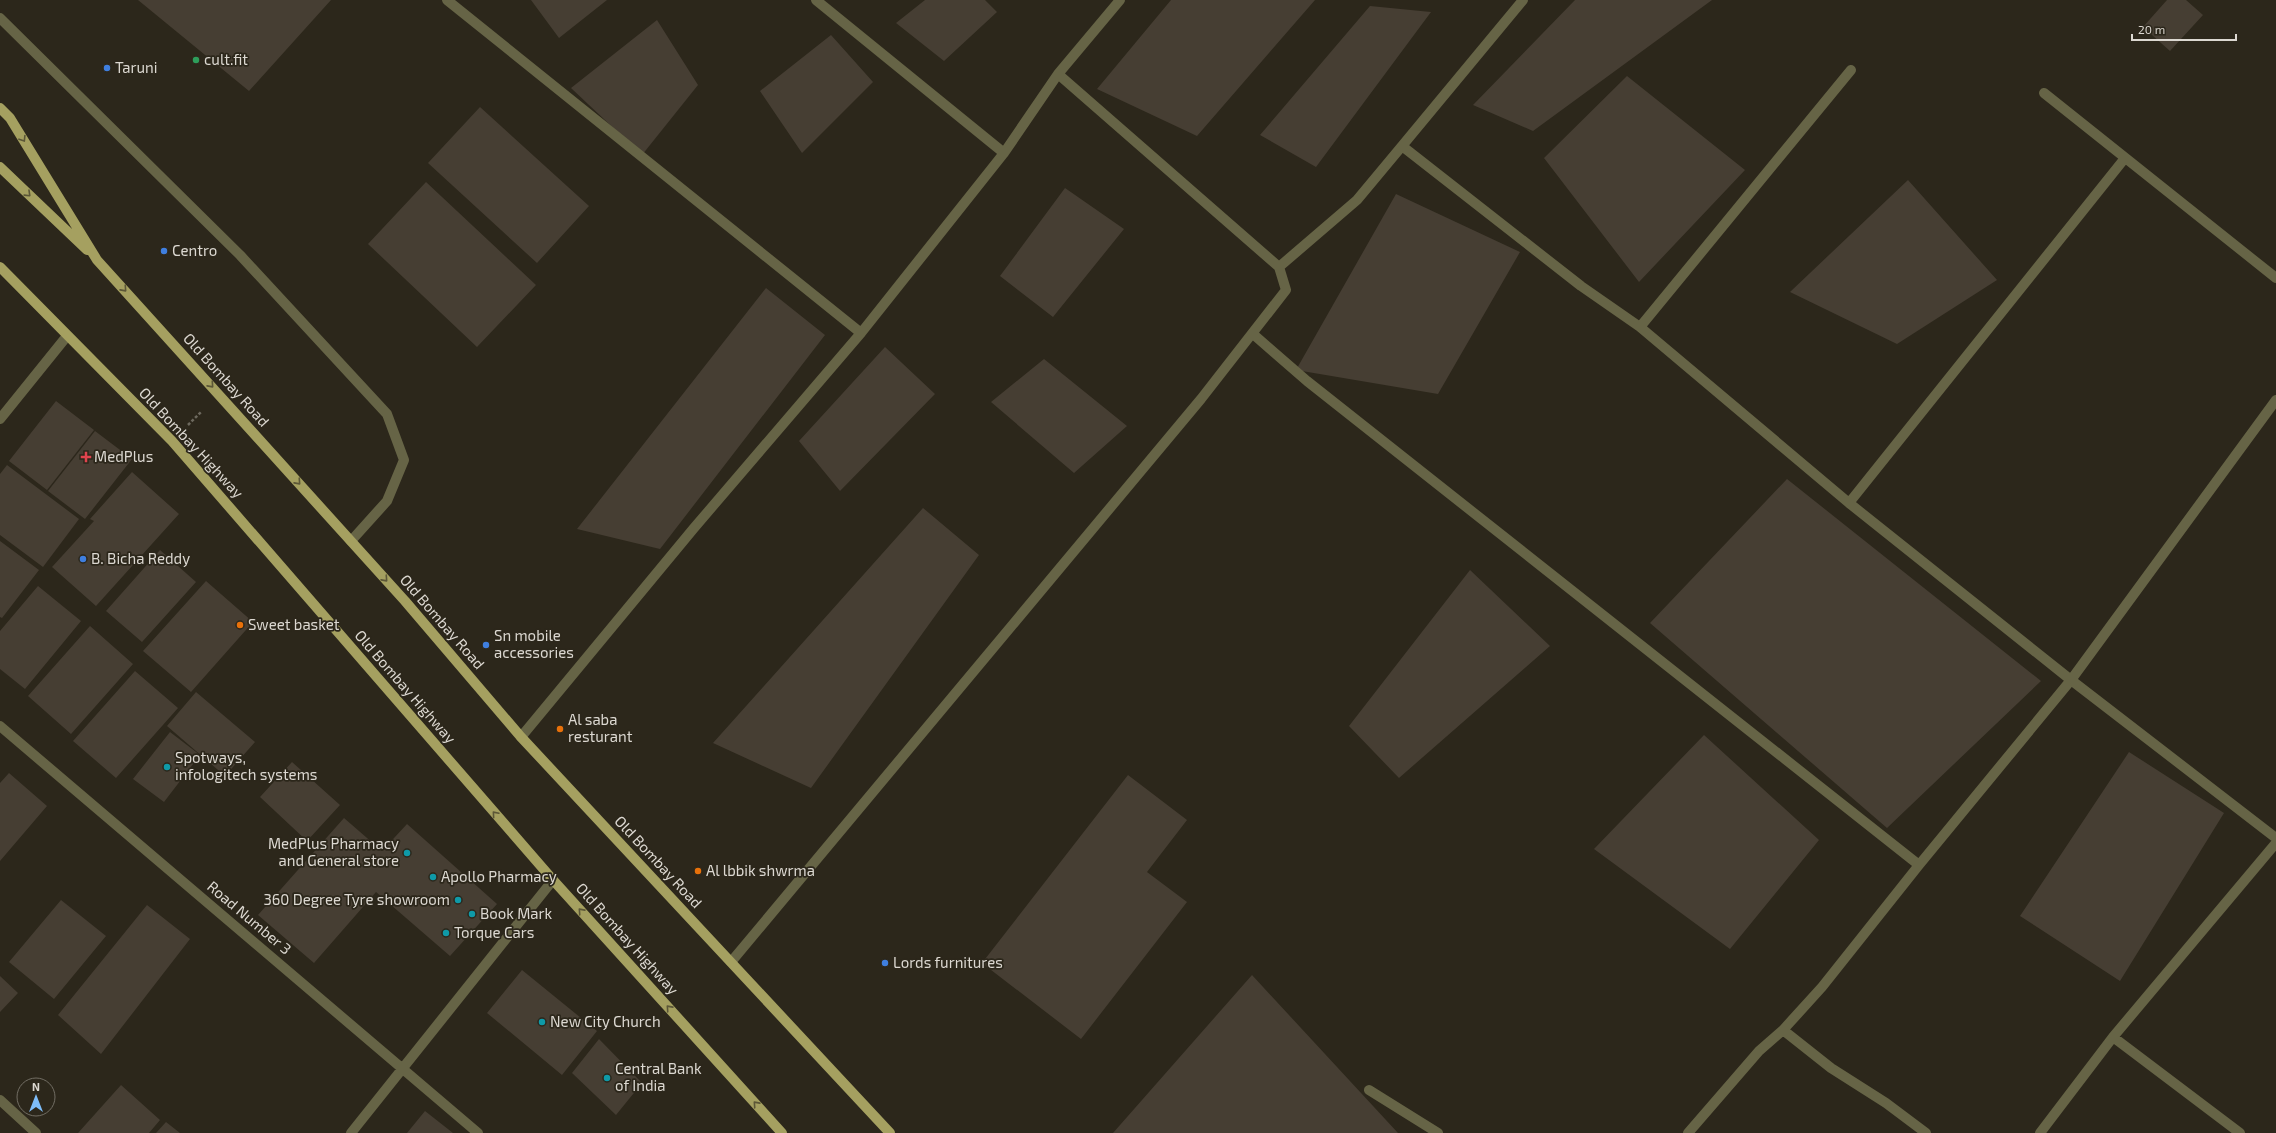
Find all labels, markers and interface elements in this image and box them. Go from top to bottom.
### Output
scale bar [2132,16,2236,42]
text: 20 m [2138,22,2165,36]
place label: cult.fit [204,50,248,68]
marker: cult.fit [191,55,201,65]
place label: Taruni [115,58,158,76]
marker: Taruni [102,63,112,73]
one-way arrow [18,135,26,142]
one-way arrow [23,189,31,196]
place label: Centro [172,241,217,259]
marker: Centro [159,246,169,256]
one-way arrow [119,284,126,292]
street label: Old Bombay Road [180,329,273,430]
one-way arrow [206,381,213,388]
street label: Old Bombay Highway [136,383,248,501]
place label: MedPlus [94,447,153,465]
marker: MedPlus [81,452,91,462]
one-way arrow [293,477,300,485]
place label: B. Bicha Reddy [91,549,190,567]
marker: B. Bicha Reddy [78,554,88,564]
street label: Old Bombay Road [397,570,489,672]
one-way arrow [380,574,387,581]
place label: Sweet basket [248,615,340,633]
marker: Sweet basket [235,620,245,630]
street label: Old Bombay Highway [352,626,460,747]
place label: Sn mobile accessories [494,626,574,661]
marker: Sn mobile accessories [481,640,491,650]
place label: Al saba resturant [568,710,633,745]
marker: Al saba resturant [555,724,565,734]
place label: Spotways, infologitech systems [175,748,317,783]
marker: Spotways, infologitech systems [162,762,172,772]
one-way arrow [493,811,500,818]
street label: Old Bombay Road [611,811,706,911]
place label: MedPlus Pharmacy and General store [268,834,399,869]
marker: MedPlus Pharmacy and General store [402,848,412,858]
place label: Al lbbik shwrma [706,861,815,879]
marker: Al lbbik shwrma [693,866,703,876]
place label: Apollo Pharmacy [441,867,557,885]
marker: Apollo Pharmacy [428,872,438,882]
street label: Road Number 3 [204,877,295,958]
street label: Old Bombay Highway [573,879,683,998]
place label: 360 Degree Tyre showroom [263,890,450,908]
marker: 360 Degree Tyre showroom [453,895,463,905]
place label: Book Mark [480,904,553,922]
marker: Book Mark [467,909,477,919]
one-way arrow [579,909,586,916]
place label: Torque Cars [454,923,534,941]
marker: Torque Cars [441,928,451,938]
place label: Lords furnitures [893,953,1003,971]
marker: Lords furnitures [880,958,890,968]
one-way arrow [666,1005,673,1012]
place label: New City Church [550,1012,661,1030]
marker: New City Church [537,1017,547,1027]
place label: Central Bank of India [615,1059,702,1094]
marker: Central Bank of India [602,1073,612,1083]
north arrow [16,1077,56,1117]
text: N [32,1080,40,1093]
one-way arrow [753,1101,761,1109]

